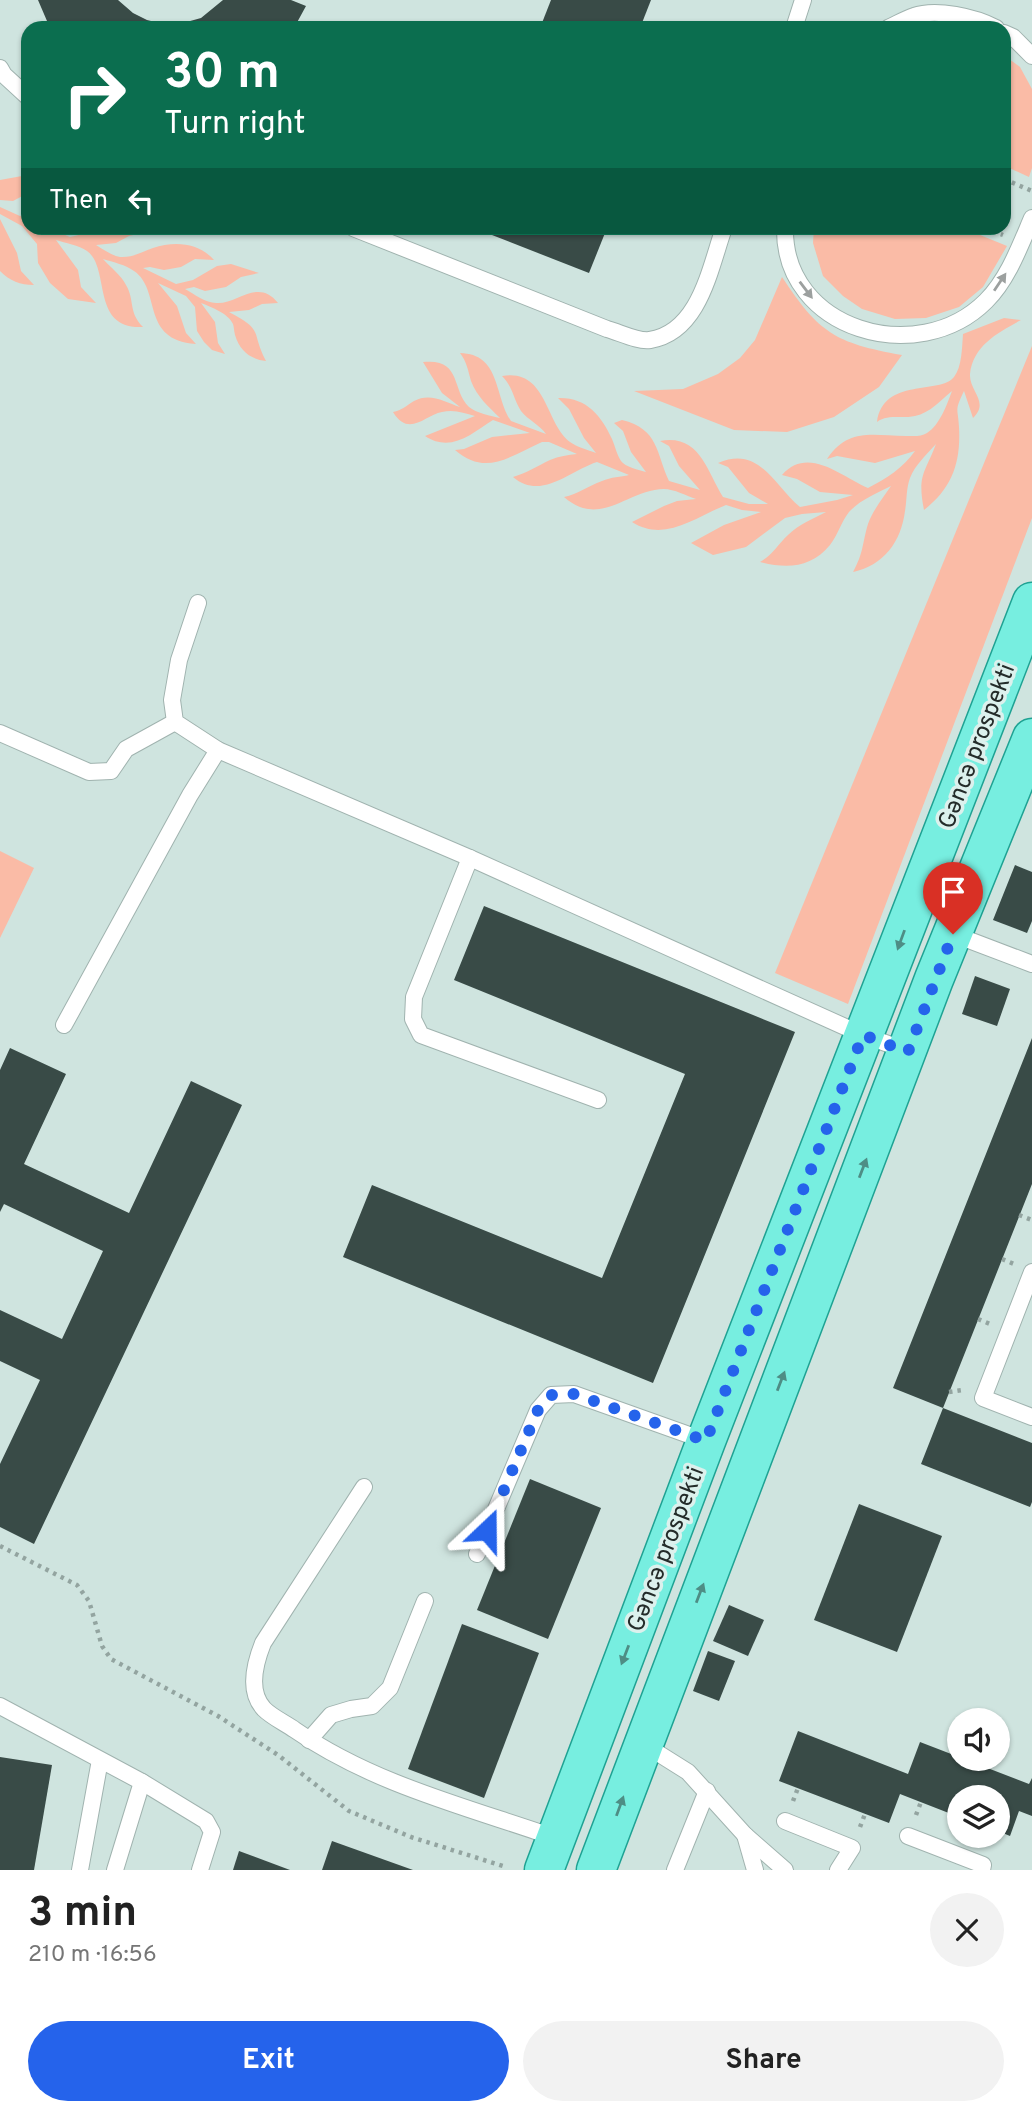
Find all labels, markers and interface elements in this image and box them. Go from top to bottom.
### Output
text: 30 m [164,44,280,106]
icon: right [49,49,140,140]
text: Turn right [164,105,306,145]
icon: left [122,182,160,220]
text: Then [49,185,108,218]
one-way arrow [993,273,1007,291]
one-way arrow [799,281,813,300]
street label: Gəncə prospekti [933,660,1023,834]
pin [923,862,983,934]
icon: arrive [934,873,972,911]
one-way arrow [895,929,906,950]
one-way arrow [857,1158,868,1179]
one-way arrow [776,1370,787,1391]
street label: Gəncə prospekti [622,1463,712,1637]
position arrow [450,1493,524,1567]
one-way arrow [695,1583,706,1604]
one-way arrow [619,1645,630,1666]
map controls [947,1708,1010,1848]
button: sound [947,1708,1010,1771]
button: layers [947,1785,1010,1848]
one-way arrow [614,1795,625,1816]
text: 3 min [28,1888,137,1941]
button: close [930,1893,1004,1967]
text: 210 m · 16:56 [28,1941,157,1970]
button: Exit [28,2021,509,2101]
button: Share [523,2021,1004,2101]

